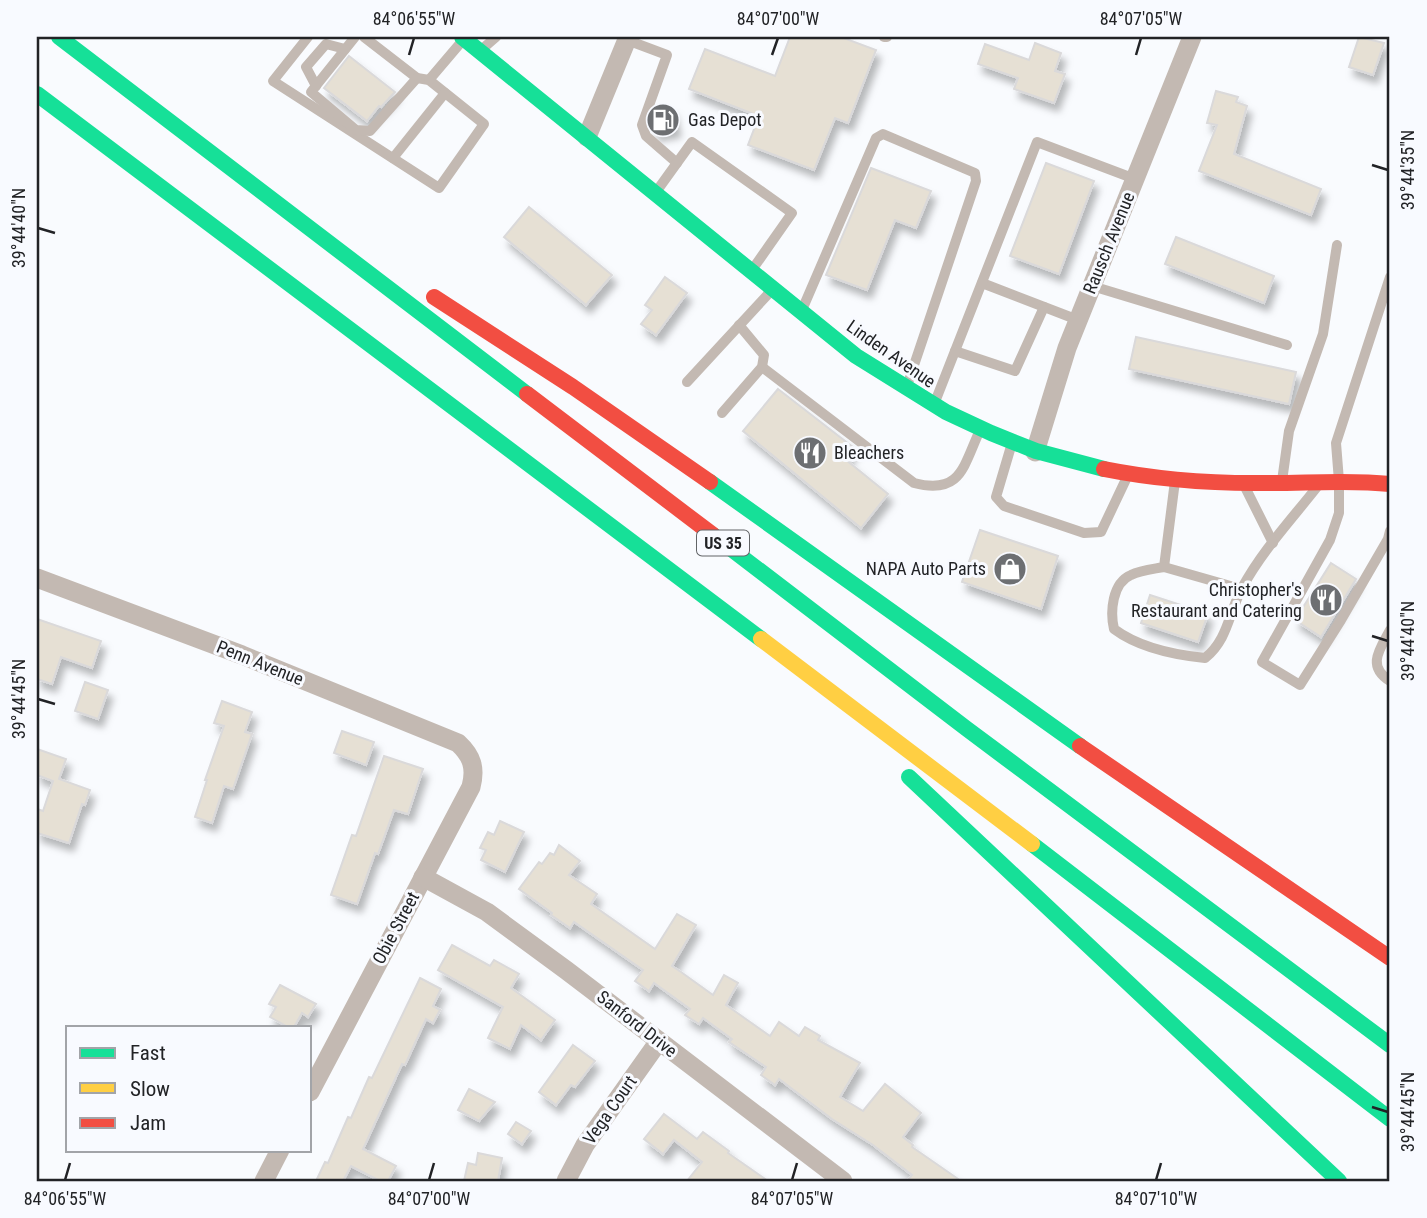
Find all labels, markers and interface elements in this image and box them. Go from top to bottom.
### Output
text: 84°06'55"W [373,8,456,29]
text: 84°07'00"W [737,8,820,29]
text: 84°07'05"W [1100,8,1183,29]
fuel station icon: Gas Depot [644,101,682,139]
place label: Gas Depot [688,109,762,130]
text: 39°44'35"N [1397,130,1418,210]
text: 39°44'40"N [8,188,29,268]
street label: Rausch Avenue [1079,189,1139,297]
street label: Linden Avenue [843,315,940,392]
restaurant icon: Bleachers [791,434,829,472]
place label: Bleachers [834,442,904,463]
road number: US 35 [697,530,749,556]
shop icon: NAPA Auto Parts [991,550,1029,588]
place label: NAPA Auto Parts [866,558,986,579]
place label: Christopher's Restaurant and Catering [1131,579,1302,621]
restaurant icon: Christopher's Restaurant and Catering [1307,581,1345,619]
text: 39°44'40"N [1397,601,1418,681]
street label: Penn Avenue [214,636,307,689]
text: 39°44'45"N [8,659,29,739]
street label: Obie Street [368,888,423,967]
street label: Sanford Drive [593,986,681,1061]
legend [66,1026,312,1152]
text: Fast [130,1041,166,1065]
street label: Vega Court [578,1071,641,1148]
text: 39°44'45"N [1397,1072,1418,1152]
text: Slow [130,1077,170,1101]
text: Jam [130,1111,166,1135]
text: 84°06'55"W [24,1188,107,1209]
text: 84°07'00"W [388,1188,471,1209]
text: 84°07'05"W [751,1188,834,1209]
text: 84°07'10"W [1115,1188,1198,1209]

